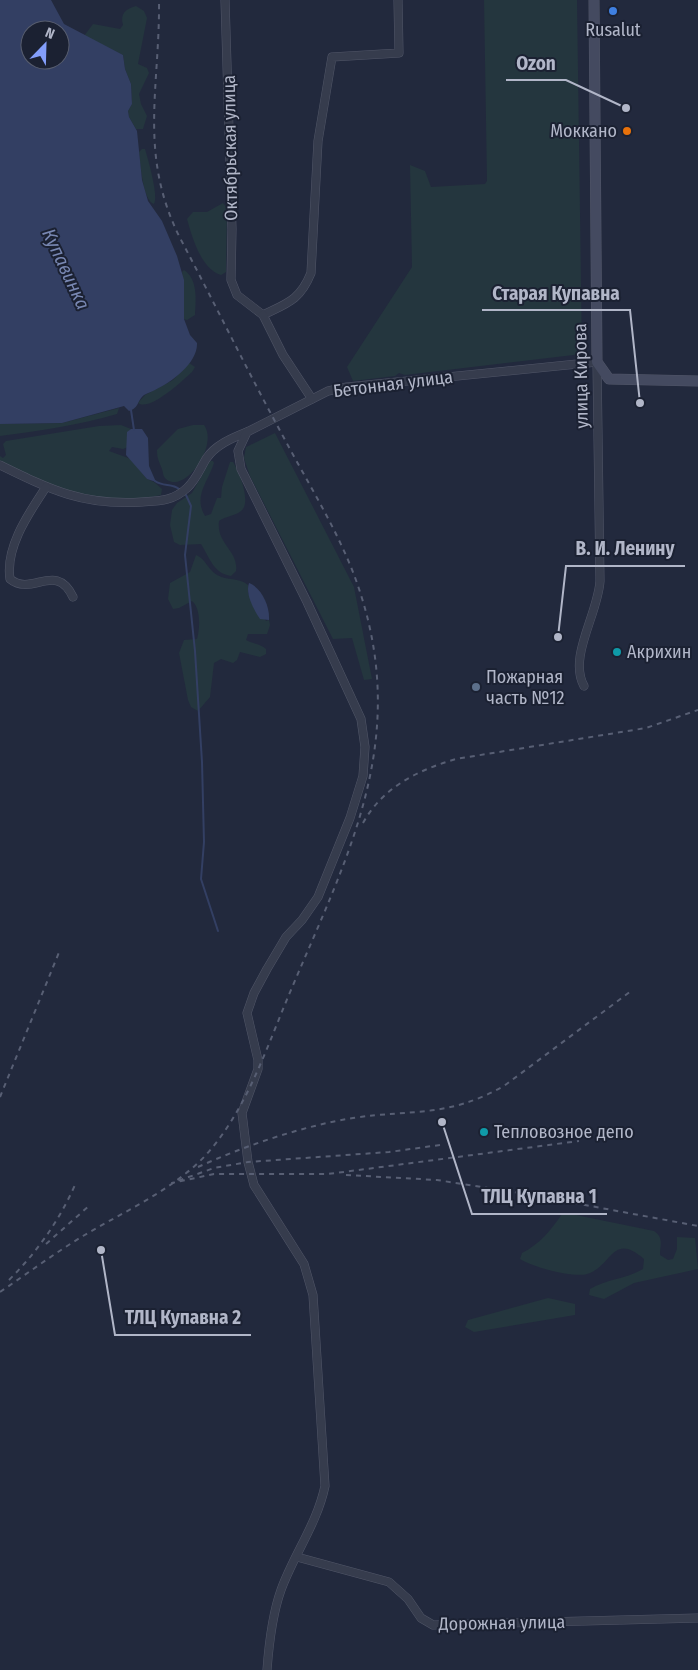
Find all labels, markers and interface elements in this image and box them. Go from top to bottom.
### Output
marker: Rusalut [607,5,619,17]
place label: Rusalut [585,19,641,41]
north arrow [20,20,70,70]
text: N [43,24,57,43]
callout: Ozon [506,46,566,80]
text: Ozon [516,52,556,75]
street label: Октябрьская улица [218,75,242,221]
place label: Моккано [550,120,617,142]
marker: Моккано [621,125,633,137]
water label: Купавинка [37,225,95,313]
callout: Старая Купавна [482,276,630,310]
text: Старая Купавна [492,282,620,305]
street label: улица Кирова [569,323,593,429]
street label: Бетонная улица [332,366,454,402]
callout: В. И. Ленину [566,532,685,566]
text: В. И. Ленину [576,537,675,560]
place label: Акрихин [627,641,691,663]
marker: Акрихин [611,646,623,658]
place label: Пожарная часть №12 [486,666,564,709]
marker: Пожарная часть №12 [470,681,482,693]
place label: Тепловозное депо [494,1121,634,1143]
marker: Тепловозное депо [478,1126,490,1138]
callout: ТЛЦ Купавна 1 [472,1180,607,1214]
text: ТЛЦ Купавна 1 [481,1185,597,1208]
callout: ТЛЦ Купавна 2 [115,1301,251,1335]
text: ТЛЦ Купавна 2 [125,1306,241,1329]
street label: Дорожная улица [438,1611,566,1635]

